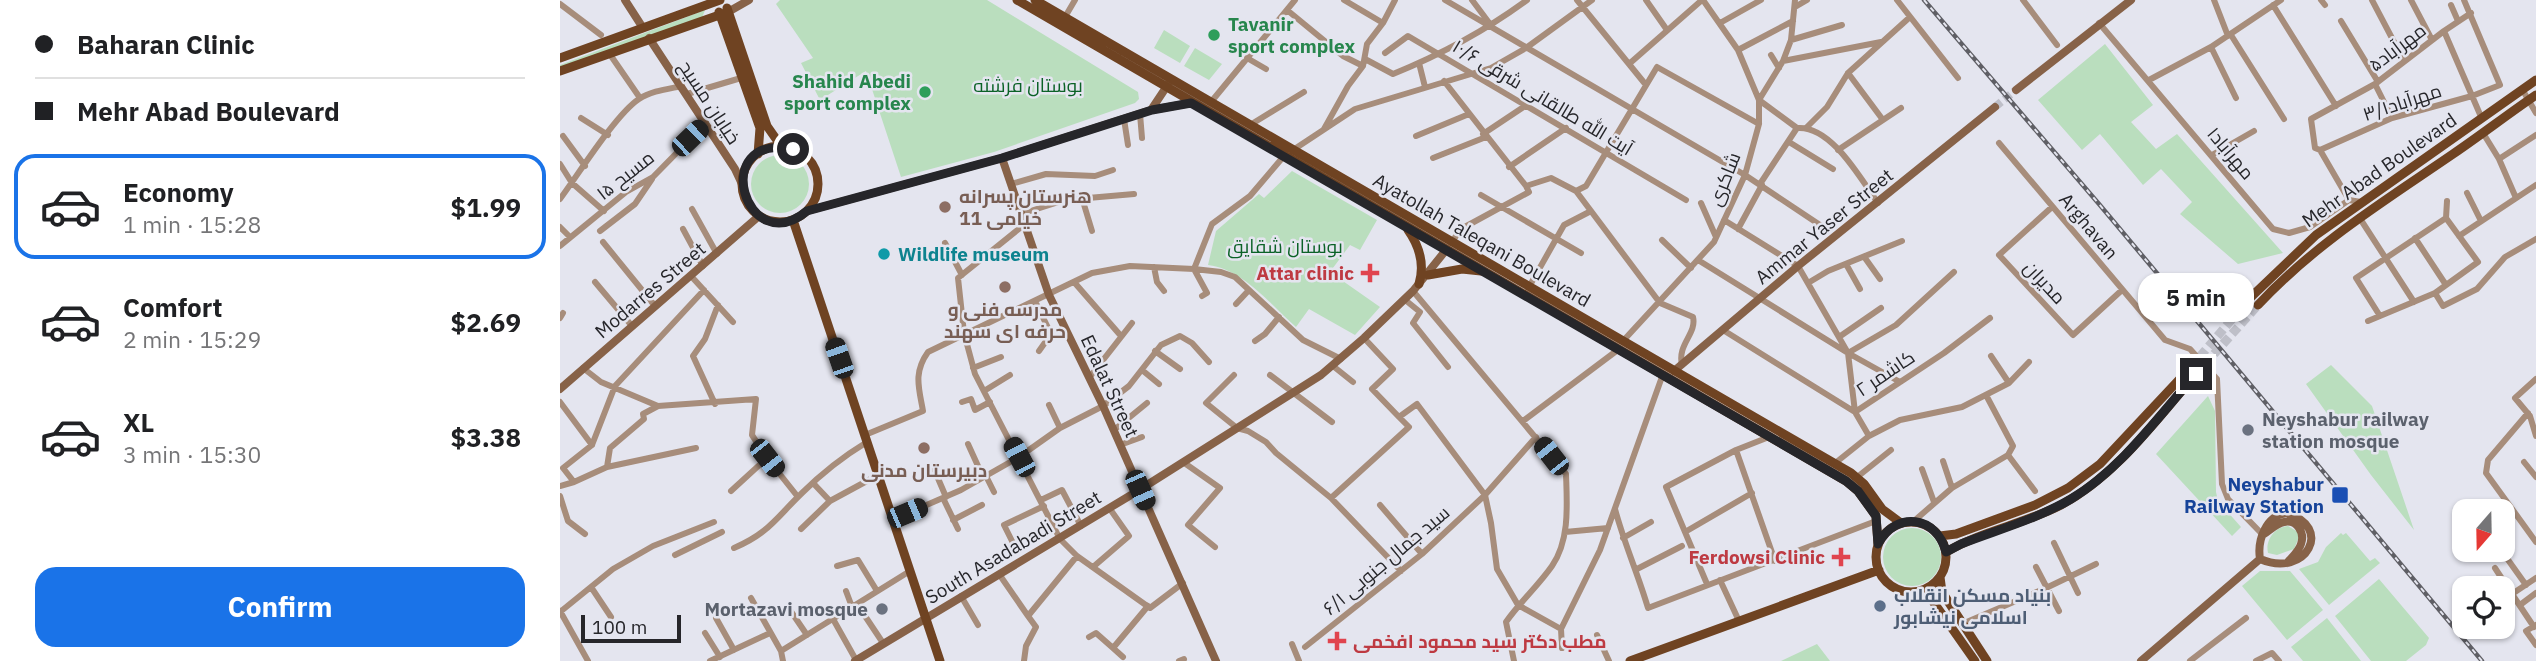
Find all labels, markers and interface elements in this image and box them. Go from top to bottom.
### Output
place label: Tavanir sport complex [1228,12,1355,58]
street label: مهرآباد۵ [2364,18,2430,76]
text: Baharan Clinic [77,27,255,61]
marker: Tavanir sport complex [1206,27,1222,43]
street label: آیت الله طالقانی شرقی ۱۰/۶ [1449,34,1637,160]
street label: خیابان مسیح [672,55,746,150]
place label: Shahid Abedi sport complex [784,69,911,115]
park label: بوستان فرشته [973,73,1083,97]
street label: مهرآباد۳/۱ [2360,78,2444,126]
marker: Shahid Abedi sport complex [917,84,933,100]
text: Mehr Abad Boulevard [77,94,340,128]
street label: Mehr Abad Boulevard [2297,108,2461,232]
car [668,116,713,160]
street label: مهرآباد۱ [2202,122,2260,184]
route start [777,133,809,165]
street label: مسیح ۱۵ [591,145,660,207]
street label: شاکری [1702,149,1746,209]
street label: Ammar Yaser Street [1750,163,1898,289]
street label: Ayatollah Taleqani Boulevard [1369,168,1595,312]
icon: car [39,175,102,238]
text: Economy [123,175,234,209]
place label: هنرستان پسرانه خیامی 11 [959,184,1092,230]
street label: Arghavan [2054,188,2124,264]
text: $1.99 [451,190,521,224]
marker: هنرستان پسرانه خیامی 11 [937,199,953,215]
text: 1 min · 15:28 [123,209,261,239]
park label: بوستان شقایق [1227,234,1343,259]
street label: Modarres Street [590,237,710,343]
place label: Wildlife museum [898,242,1049,266]
marker: Wildlife museum [876,246,892,262]
street label: مدیران [2019,255,2071,309]
place label: Attar clinic [1256,261,1354,285]
marker: Attar clinic [1360,263,1380,283]
callout: 5 min [2138,272,2254,322]
marker: مدرسه فنی و حرفه ای سهند [997,279,1013,295]
text: 5 min [2166,282,2226,312]
icon: car [39,290,102,353]
text: Comfort [123,290,222,324]
place label: مدرسه فنی و حرفه ای سهند [944,297,1066,343]
text: $2.69 [451,305,521,339]
text: 2 min · 15:29 [123,324,261,354]
street label: Edalat Street [1076,331,1144,441]
car [823,335,856,381]
street label: کاشمر ۲ [1851,345,1919,401]
route end [2180,358,2212,390]
icon: car [39,405,102,468]
text: XL [123,405,154,439]
place label: Neyshabur railway station mosque [2262,407,2430,453]
text: $3.38 [451,420,521,454]
marker: Neyshabur railway station mosque [2240,422,2256,438]
car [1530,433,1573,479]
car [1000,434,1039,480]
car [746,435,789,481]
text: 3 min · 15:30 [123,439,261,469]
marker: دبیرستان مدنی [916,440,932,456]
place label: دبیرستان مدنی [861,458,987,482]
car [1122,467,1159,513]
place label: Neyshabur Railway Station [2184,472,2324,518]
street label: South Asadabadi Street [921,485,1105,609]
marker: Neyshabur Railway Station [2330,485,2350,505]
car [884,495,931,531]
north arrow [2452,499,2515,562]
map controls [2452,499,2515,639]
street label: سید جمال جنوبی ۶/۱ [1318,500,1454,620]
place label: Ferdowsi Clinic [1689,545,1825,569]
marker: Ferdowsi Clinic [1831,547,1851,567]
button: Confirm [35,567,525,647]
button: locate [2452,576,2515,639]
place label: بنیاد مسکن انقلاب اسلامی نیشابور [1893,583,2051,629]
place label: Mortazavi mosque [704,597,868,621]
marker: بنیاد مسکن انقلاب اسلامی نیشابور [1872,598,1888,614]
marker: Mortazavi mosque [874,601,890,617]
scale bar [581,612,681,644]
text: 100 m [592,615,647,639]
place label: مطب دکتر سید محمود افخمی [1353,629,1607,653]
marker: مطب دکتر سید محمود افخمی [1327,631,1347,651]

